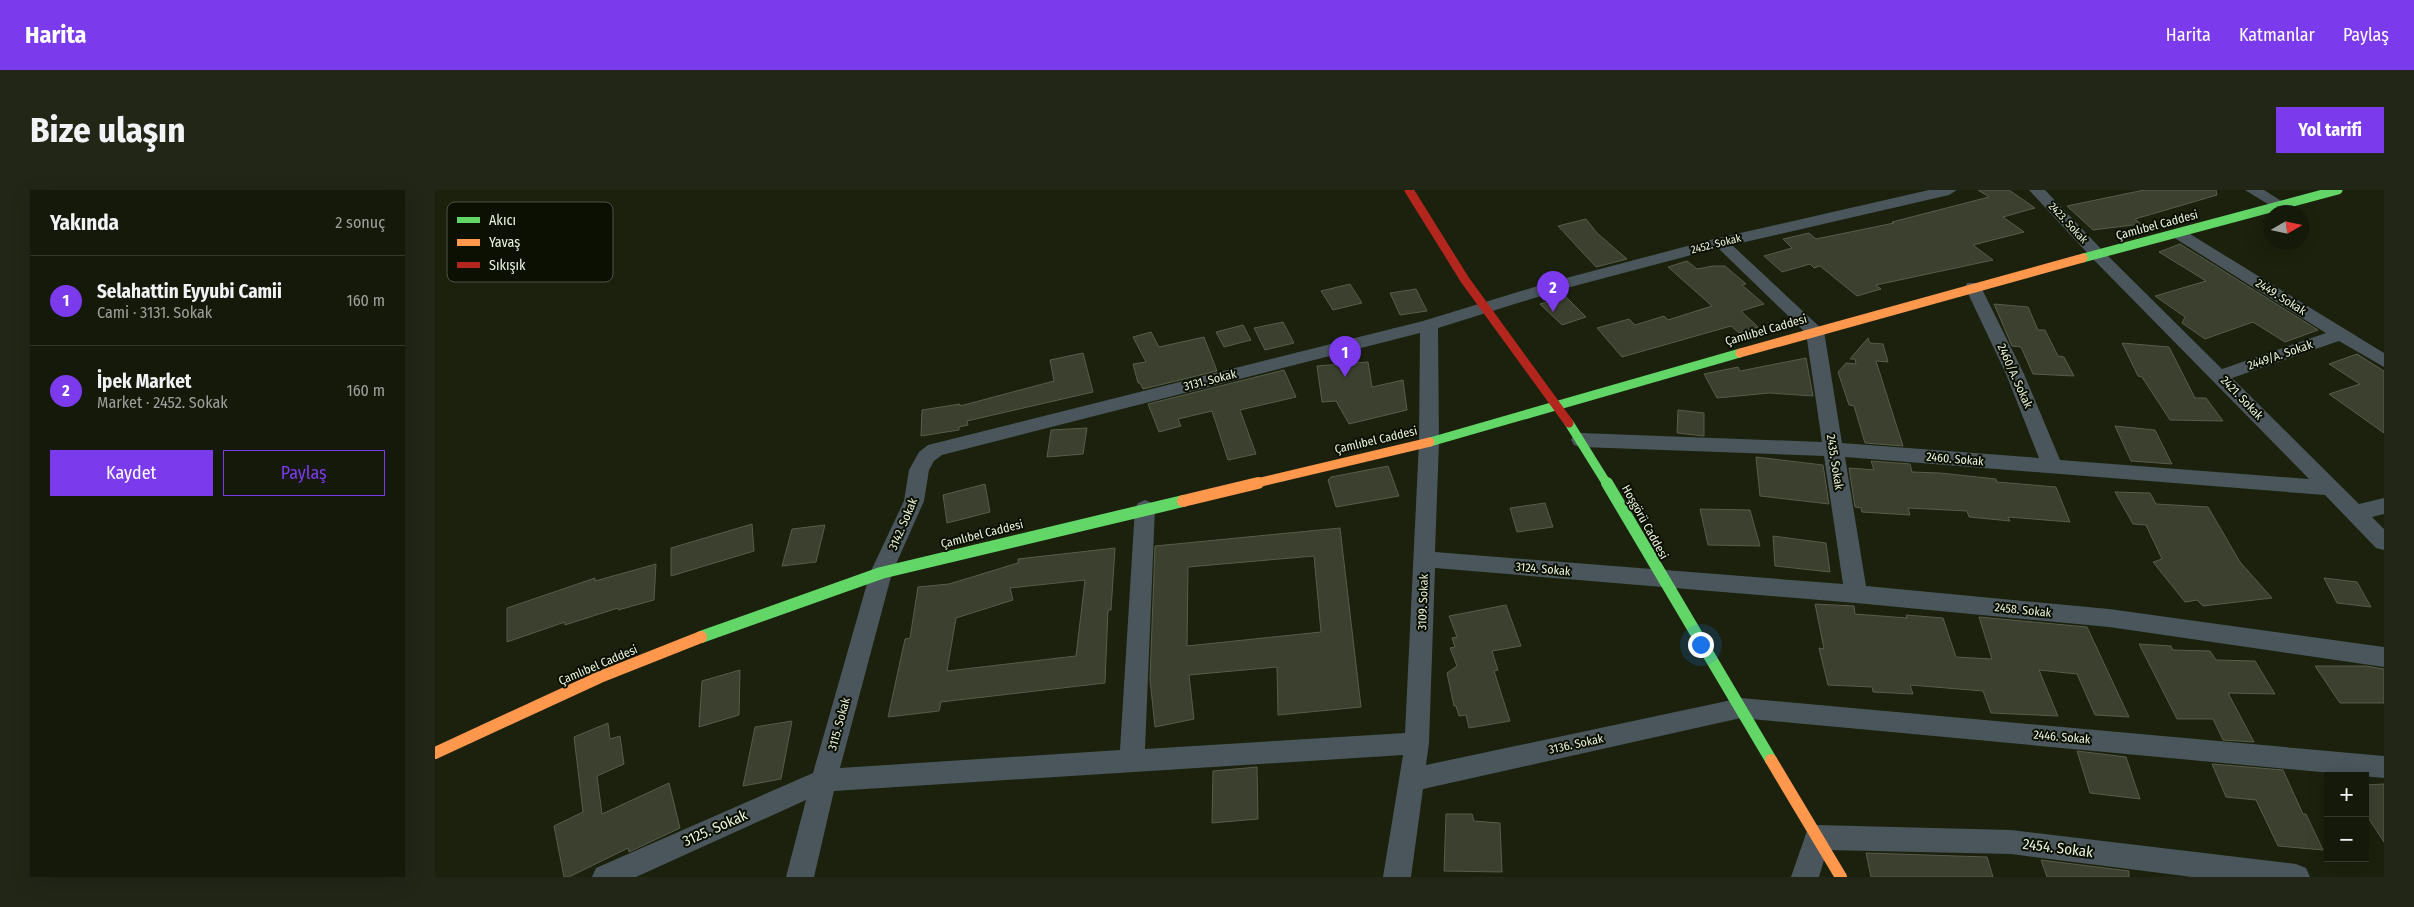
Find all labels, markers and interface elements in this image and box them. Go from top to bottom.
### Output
text: Harita [25,21,87,49]
text: Harita [2166,24,2211,46]
text: Katmanlar [2239,24,2315,46]
text: Paylaş [2343,24,2389,46]
button: Yol tarifi [2276,107,2384,153]
text: Bize ulaşın [30,109,185,151]
street label: 2423. Sokak [2046,200,2091,247]
legend [447,202,613,282]
north arrow [2264,205,2309,250]
street label: Çamlıbel Caddesi [2114,207,2200,243]
text: Yakında [50,210,119,236]
text: Akıcı [489,212,516,229]
text: 2 sonuç [335,213,385,232]
street label: 2452. Sokak [1690,231,1743,257]
text: Yavaş [489,234,520,251]
text: Sıkışık [489,257,526,274]
pin: 2 [1537,271,1569,312]
street label: 2449. Sokak [2253,276,2309,318]
text: Selahattin Eyyubi Camii [97,280,282,303]
text: 1 [63,291,69,310]
text: 160 m [346,291,385,310]
text: Cami · 3131. Sokak [97,303,212,322]
street label: Çamlıbel Caddesi [1724,312,1808,348]
pin: 1 [1329,336,1361,377]
street label: 2449/A. Sokak [2246,337,2315,373]
street label: 2460/A. Sokak [1995,342,2036,411]
street label: 3131. Sokak [1182,367,1238,393]
text: İpek Market [97,370,192,393]
street label: 2421. Sokak [2218,373,2266,423]
text: 2 [62,381,70,400]
text: 160 m [346,381,385,400]
text: Market · 2452. Sokak [97,393,228,412]
street label: Çamlıbel Caddesi [1333,424,1419,456]
street label: 2435. Sokak [1824,433,1846,491]
button: Kaydet [50,450,213,496]
button: Paylaş [223,450,385,496]
street label: 2460. Sokak [1926,450,1985,469]
street label: Hoşgörü Caddesi [1619,483,1671,561]
street label: 3142. Sokak [886,495,920,552]
street label: Çamlıbel Caddesi [939,517,1025,551]
street label: 3124. Sokak [1515,560,1571,578]
street label: 3109. Sokak [1415,573,1431,630]
street label: 2458. Sokak [1994,600,2052,620]
your location [1688,632,1714,658]
street label: Çamlıbel Caddesi [556,642,640,688]
street label: 3115. Sokak [825,696,853,752]
street label: 2446. Sokak [2033,728,2091,746]
street label: 3136. Sokak [1547,731,1605,757]
map controls [2324,772,2369,862]
button: + [2324,772,2369,817]
street label: 3125. Sokak [680,806,750,850]
button: − [2324,817,2369,862]
street label: 2454. Sokak [2022,835,2094,861]

